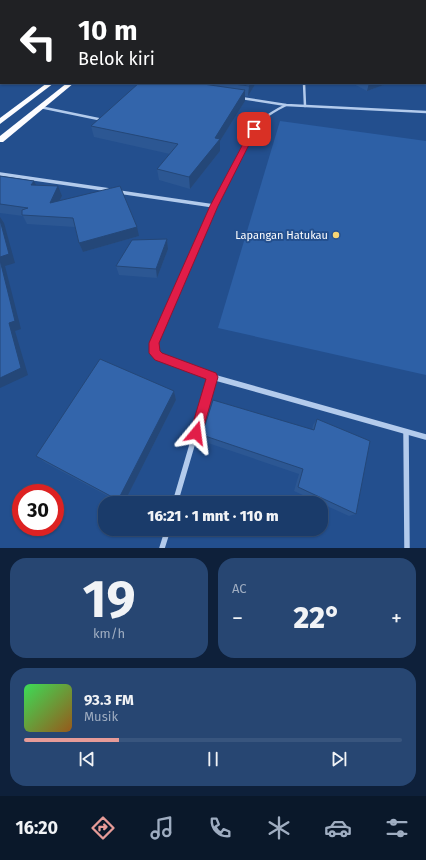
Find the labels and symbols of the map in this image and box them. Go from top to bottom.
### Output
pin [237,112,271,146]
place label: Lapangan Hatukau [235,229,328,242]
marker: Lapangan Hatukau [331,230,341,240]
position arrow [175,412,217,454]
speed limit sign: 30 [12,484,64,536]

